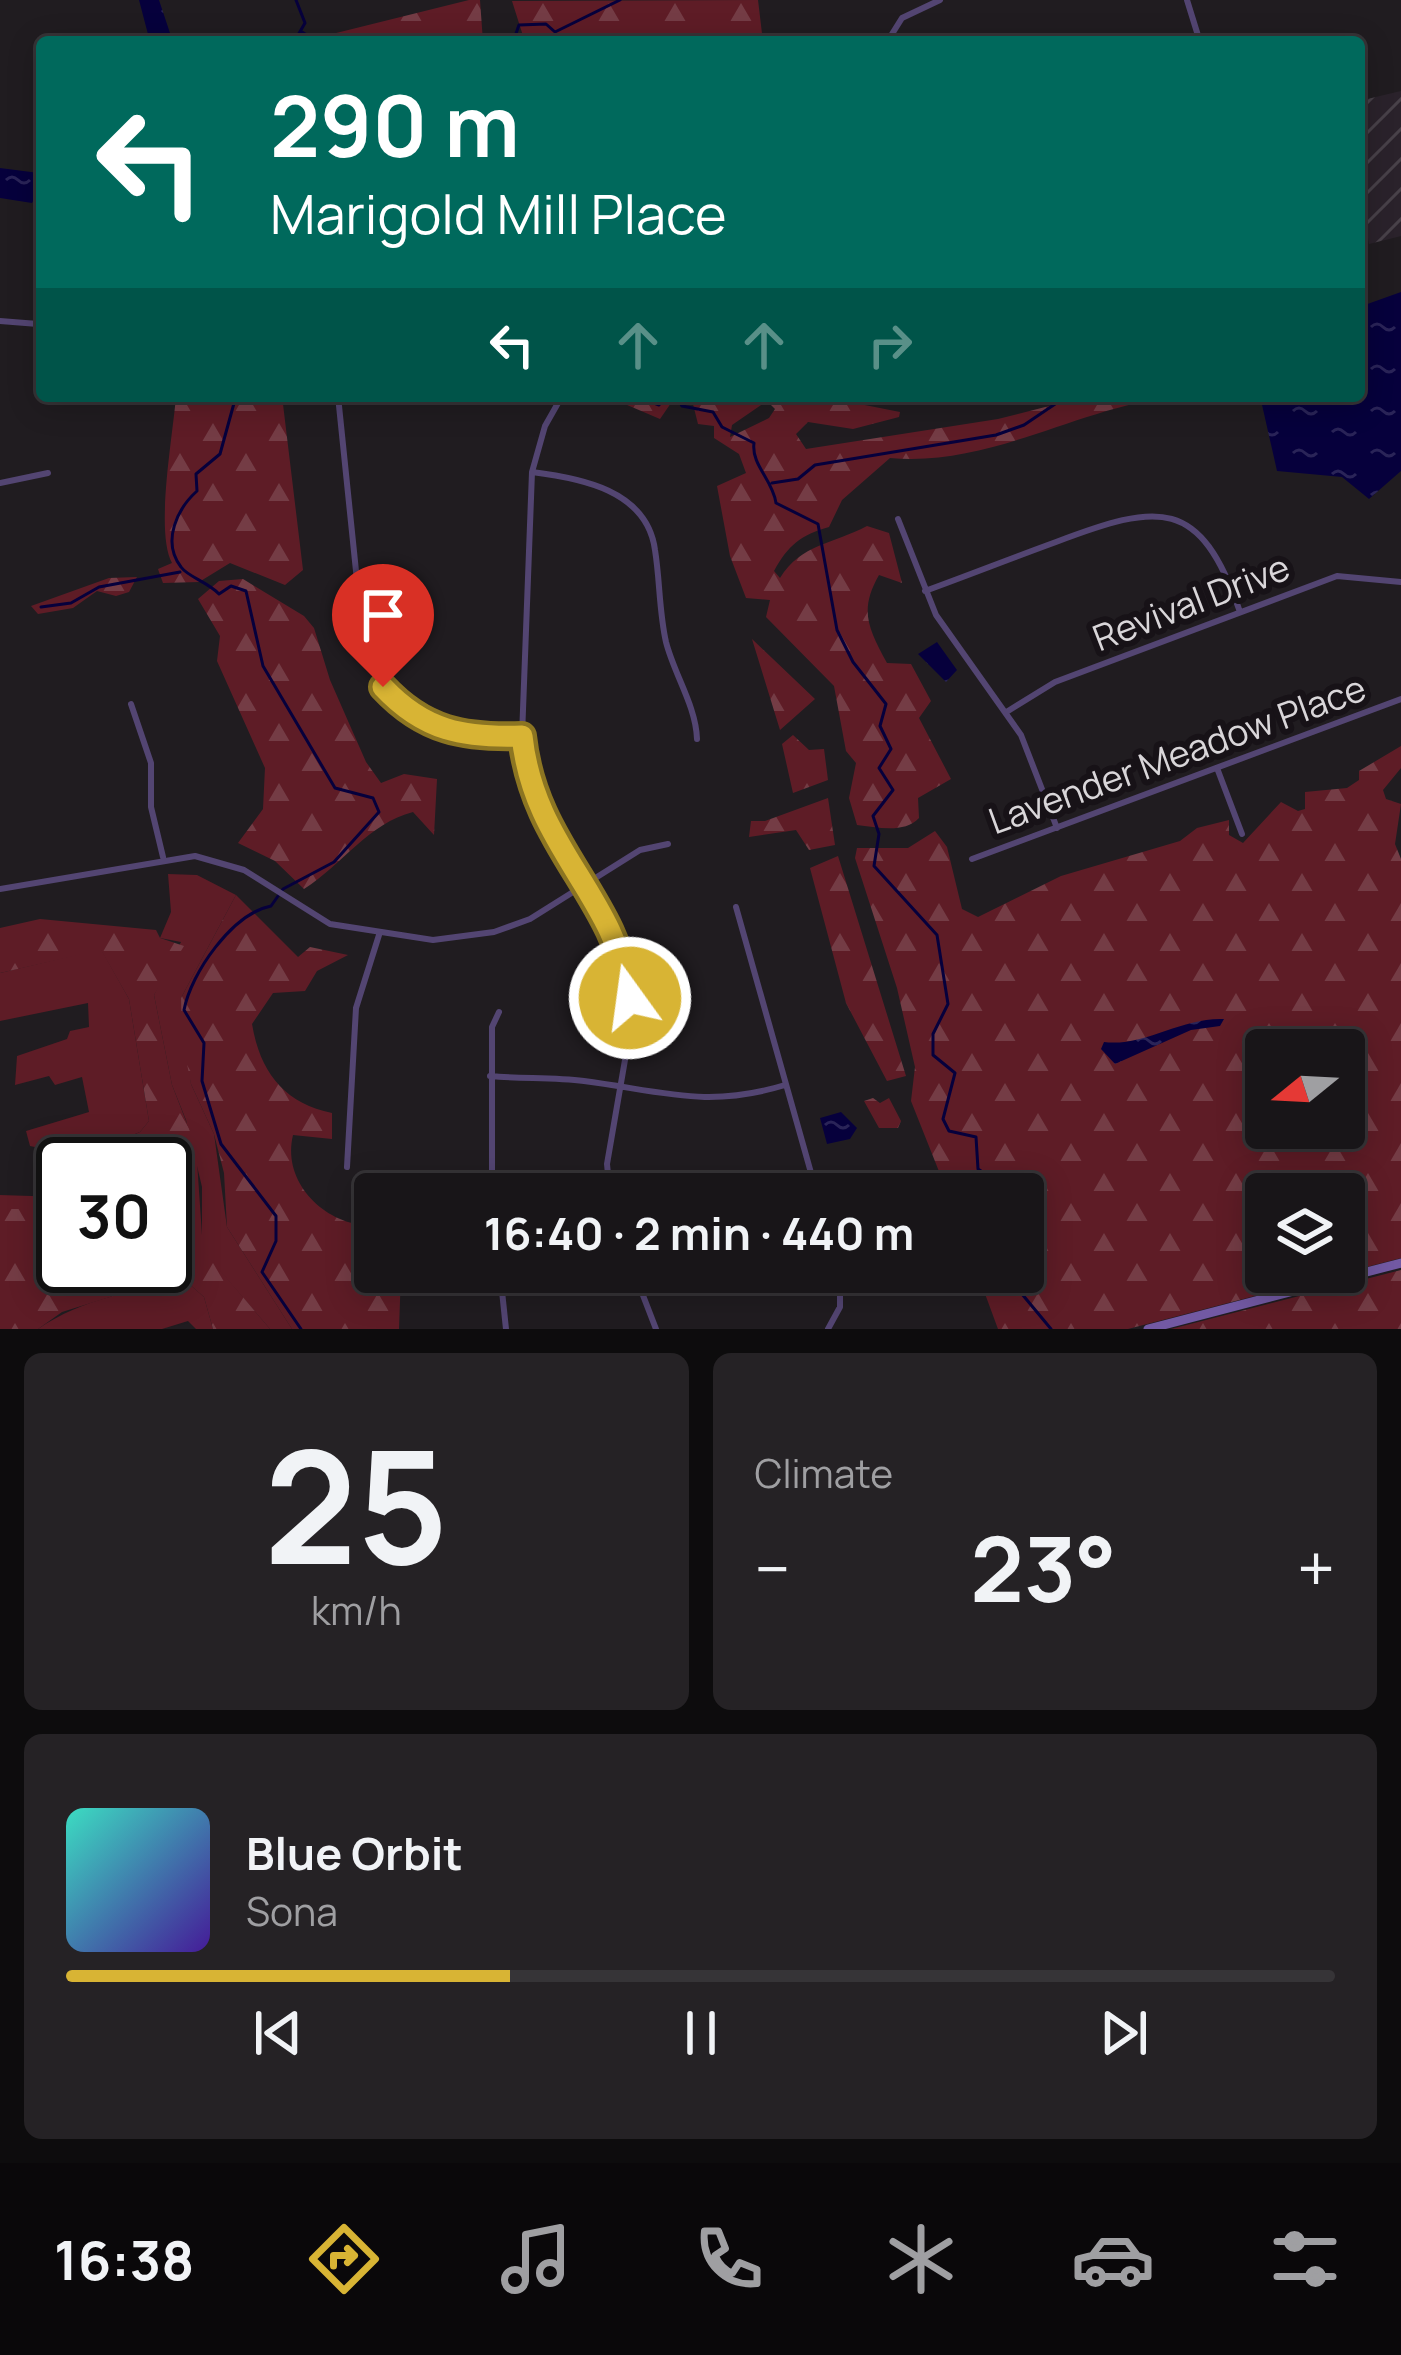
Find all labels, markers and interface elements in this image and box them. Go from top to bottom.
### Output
text: 290 m [270,67,520,182]
icon: left [72,84,228,240]
text: Marigold Mill Place [270,176,727,250]
icon: left [479,312,545,378]
icon: ahead [605,312,671,378]
icon: ahead [731,312,797,378]
icon: right [857,312,923,378]
street label: Revival Drive [1086,542,1296,662]
pin [332,564,434,687]
icon: arrive [350,582,416,648]
street label: Lavender Meadow Place [982,663,1372,845]
position arrow [567,935,693,1061]
north arrow [1245,1029,1365,1149]
map controls [1245,1029,1365,1293]
speed limit sign: 30 [36,1137,192,1293]
button: layers [1245,1173,1365,1293]
text: 16:40 · 2 min · 440 m [484,1202,914,1264]
text: 25 [264,1398,448,1611]
text: Climate [755,1446,893,1500]
text: 23° [970,1506,1117,1629]
text: − [755,1523,790,1613]
text: + [1297,1523,1335,1613]
text: km/h [311,1583,402,1637]
text: Blue Orbit [246,1822,463,1884]
text: Sona [246,1884,338,1938]
icon: previous [245,2000,311,2066]
icon: pause [668,2000,734,2066]
icon: next [1091,2000,1157,2066]
icon: directions [302,2217,386,2301]
icon: music [494,2217,578,2301]
icon: phone [687,2217,771,2301]
icon: climate [879,2217,963,2301]
icon: car [1071,2217,1155,2301]
icon: filters [1263,2217,1347,2301]
text: 16:38 [54,2222,194,2296]

